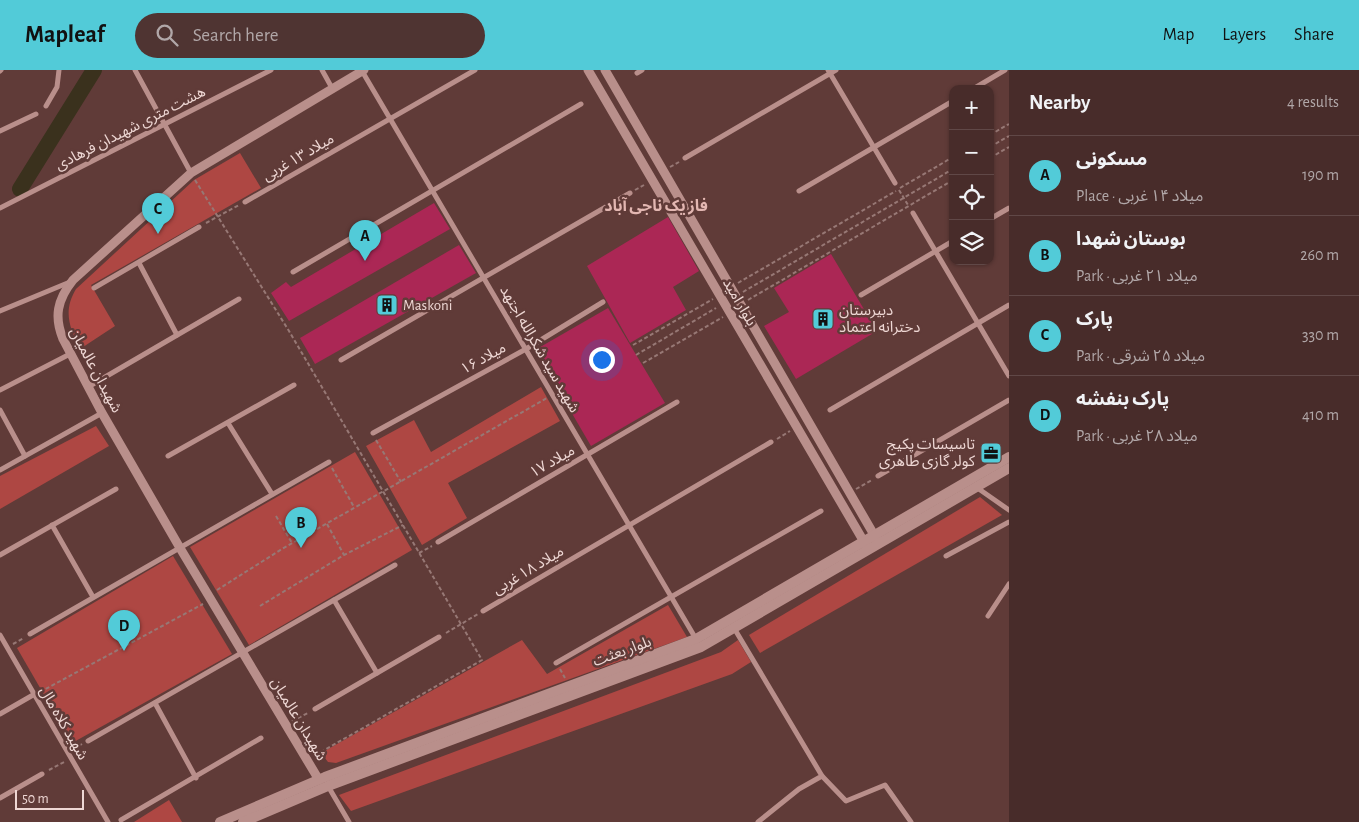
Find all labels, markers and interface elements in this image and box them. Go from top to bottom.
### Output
search box [135,13,485,58]
icon: search [153,21,181,49]
text: Mapleaf [25,23,105,47]
text: Search here [193,26,279,45]
text: Map [1163,26,1194,44]
text: Layers [1222,26,1266,44]
text: Share [1294,26,1334,44]
street label: هشت متری شهیدان فرهادی [53,84,208,174]
map controls [949,85,994,265]
button: + [949,85,994,130]
text: Nearby [1029,92,1090,113]
text: 4 results [1287,94,1339,110]
button: − [949,130,994,175]
street label: میلاد ۱۳ غربی [260,131,337,185]
text: مسکونی [1076,150,1147,169]
text: A [1040,167,1050,183]
text: 190 m [1302,167,1339,183]
button: locate [949,175,994,220]
text: Place · میلاد ۱۴ غربی [1076,188,1203,204]
pin: C [142,193,174,234]
district label: فاز یک ناجی آباد [604,196,708,215]
pin: A [349,220,381,261]
button: layers [949,220,994,265]
text: بوستان شهدا [1076,230,1186,249]
text: B [1040,247,1050,263]
text: 260 m [1300,247,1339,263]
text: Park · میلاد ۲۱ غربی [1076,268,1198,284]
street label: بلوار امید [719,276,759,329]
street label: شهید سید شکرالله اجتهد [496,283,582,416]
building icon: Maskoni [375,293,399,317]
place label: Maskoni [403,298,452,313]
place label: دبیرستان دخترانه اعتماد [839,303,920,336]
building icon: دبیرستان دخترانه اعتماد [811,307,835,331]
text: پارک [1076,310,1113,329]
street label: شهیدان عالمیان [66,325,124,416]
text: C [1041,327,1049,343]
text: 330 m [1302,327,1339,343]
street label: میلاد ۱۶ [458,340,508,377]
your location [589,347,615,373]
text: Park · میلاد ۲۵ شرقی [1076,348,1205,364]
text: پارک بنفشه [1076,390,1169,409]
text: D [1040,407,1050,423]
text: 410 m [1302,407,1339,423]
text: Park · میلاد ۲۸ غربی [1076,428,1198,444]
place label: تاسیسات پکیج کولر گازی طاهری [879,437,976,470]
office icon: تاسیسات پکیج کولر گازی طاهری [979,441,1003,465]
street label: میلاد ۱۷ [527,443,577,480]
pin: B [285,507,317,548]
street label: میلاد ۱۸ غربی [490,543,567,598]
pin: D [108,610,140,651]
street label: بلوار بعثت [591,634,654,670]
street label: شهیدان عالمیان [267,675,329,764]
street label: شهید کلاه مال [36,684,91,763]
scale bar [15,787,84,810]
text: 50 m [22,792,49,806]

